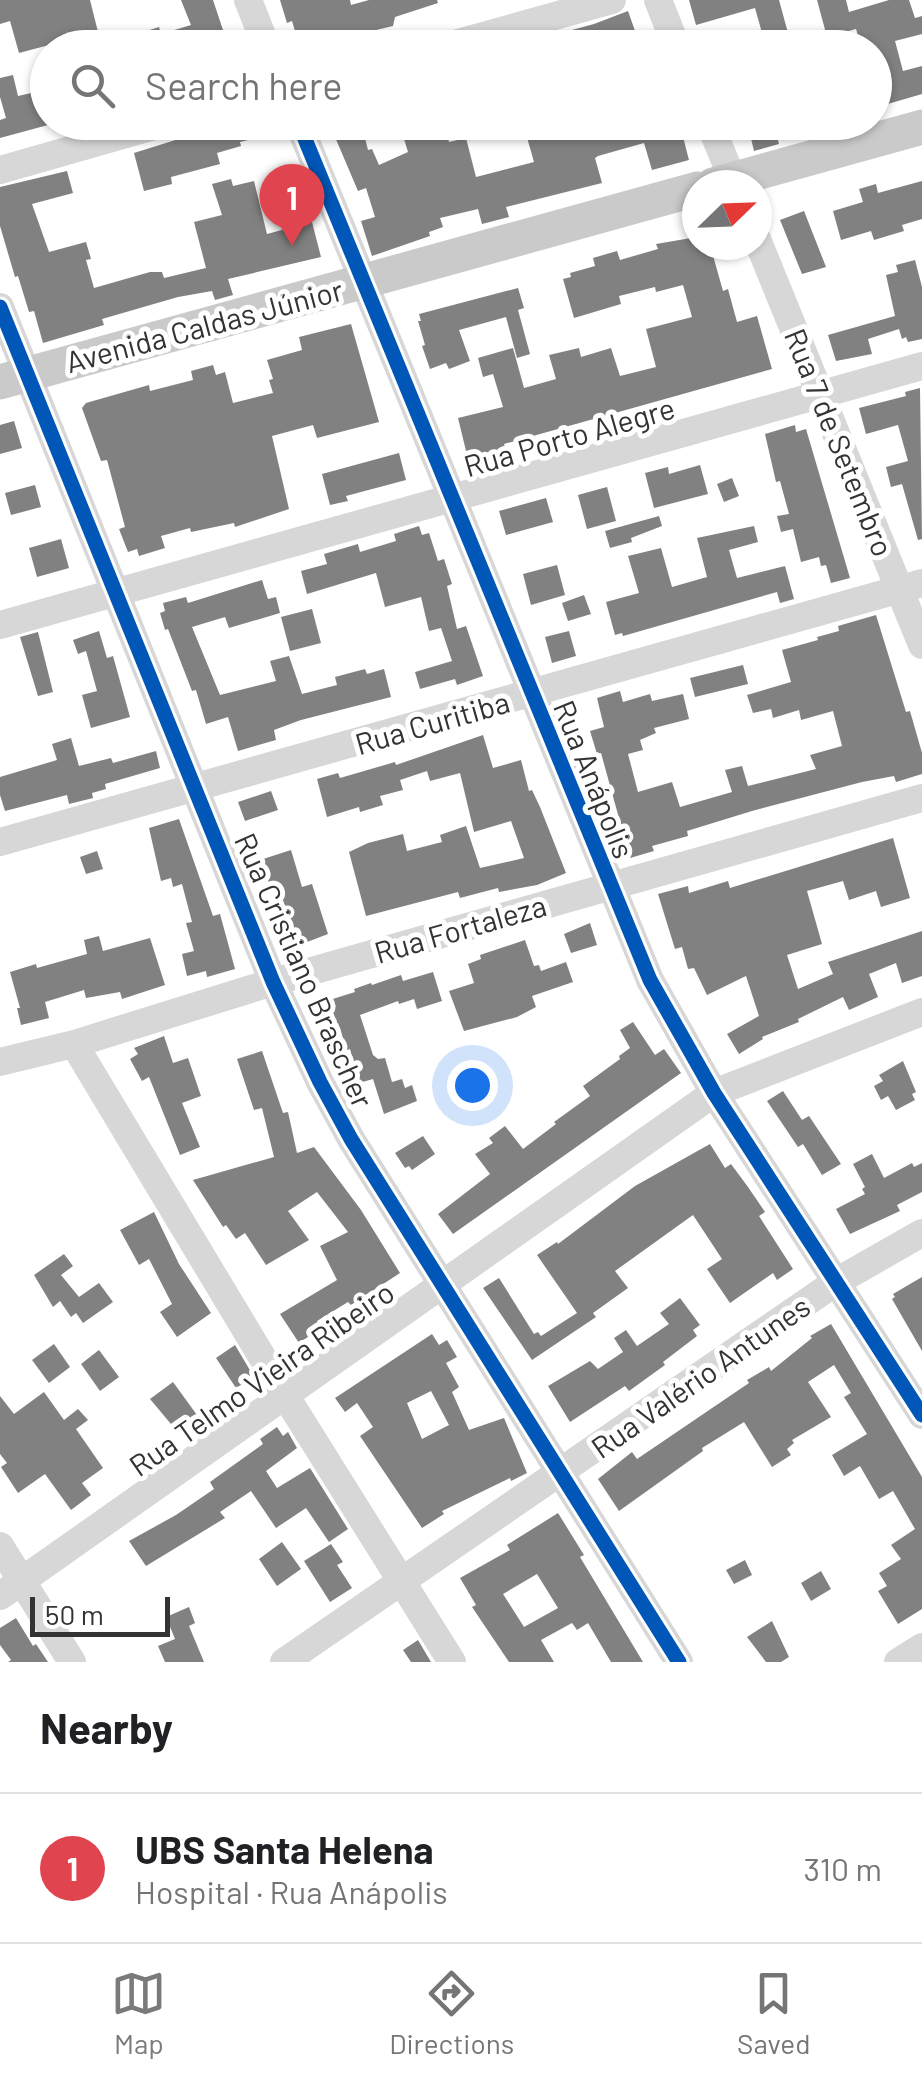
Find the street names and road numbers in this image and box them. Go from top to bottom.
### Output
street label: Avenida Caldas Júnior [61,271,347,379]
street label: Rua 7 de Setembro [778,323,902,561]
street label: Rua Porto Alegre [460,389,678,483]
street label: Rua Curitiba [351,683,513,761]
street label: Rua Anápolis [547,695,643,863]
street label: Rua Cristiano Brascher [228,827,382,1113]
street label: Rua Fortaleza [370,886,550,970]
street label: Rua Telmo Vieira Ribeiro [122,1273,400,1483]
street label: Rua Valério Antunes [584,1287,816,1465]

